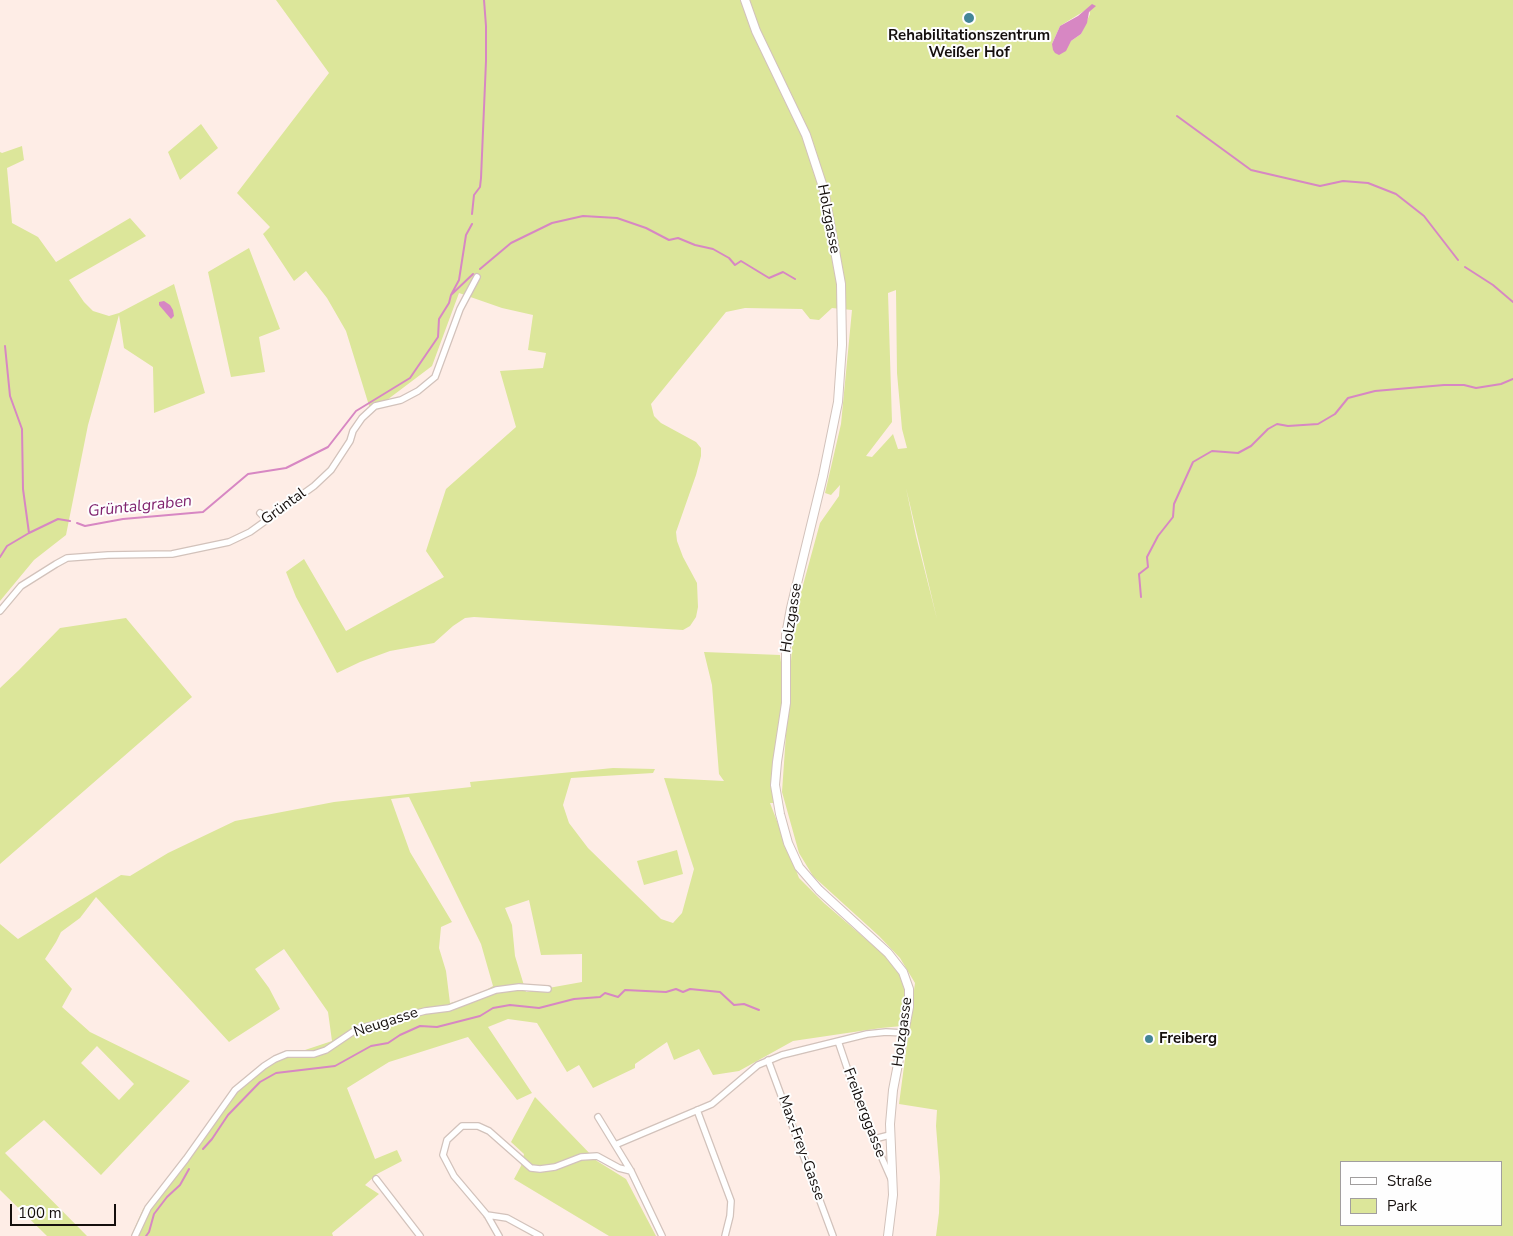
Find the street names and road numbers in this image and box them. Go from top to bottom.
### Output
street label: Holzgasse [812,183,844,255]
street label: Grüntal [258,485,310,529]
street label: Holzgasse [778,582,806,654]
street label: Holzgasse [889,996,917,1068]
street label: Neugasse [352,1004,420,1042]
street label: Freiberggasse [839,1066,889,1160]
street label: Max-Frey-Gasse [774,1093,828,1203]

